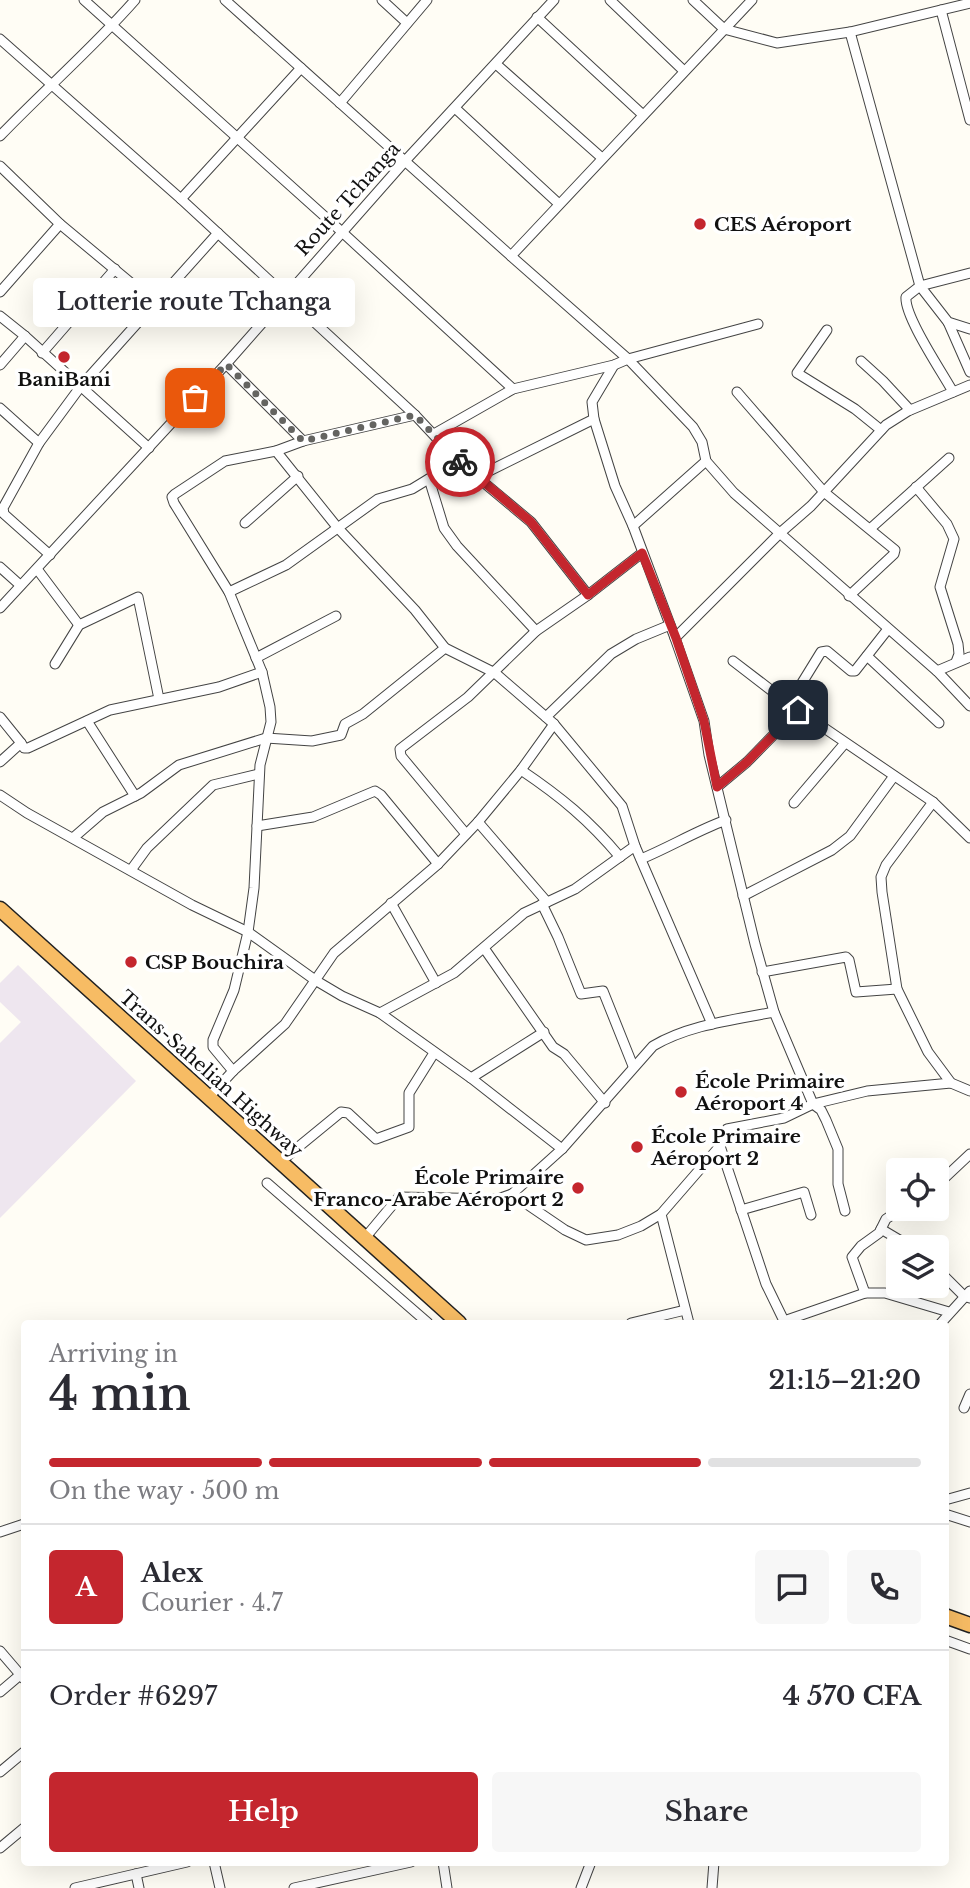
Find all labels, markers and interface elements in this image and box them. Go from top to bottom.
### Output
street label: Route Tchanga [291,137,405,261]
place label: CES Aéroport [714,213,852,236]
marker: CES Aéroport [692,216,708,232]
callout: Lotterie route Tchanga [34,279,356,328]
text: Lotterie route Tchanga [57,288,331,316]
marker: BaniBani [56,349,72,365]
place label: BaniBani [17,368,111,391]
pin [165,368,225,428]
icon: bag [176,379,214,417]
courier [425,427,495,497]
icon: bike [441,443,479,481]
pin [768,680,828,740]
icon: home [779,691,817,729]
place label: CSP Bouchira [145,951,284,974]
marker: CSP Bouchira [123,954,139,970]
street label: Trans-Sahelian Highway [115,986,307,1162]
place label: École Primaire Aéroport 4 [694,1070,845,1115]
marker: École Primaire Aéroport 4 [673,1084,689,1100]
place label: École Primaire Aéroport 2 [650,1125,801,1170]
marker: École Primaire Aéroport 2 [629,1139,645,1155]
map controls [886,1158,949,1298]
button: locate [886,1158,949,1221]
place label: École Primaire Franco-Arabe Aéroport 2 [313,1166,564,1211]
marker: École Primaire Franco-Arabe Aéroport 2 [570,1180,586,1196]
button: layers [886,1235,949,1298]
text: Arriving in [49,1340,178,1368]
text: 21:15–21:20 [769,1364,921,1396]
text: 4 min [49,1365,191,1422]
text: On the way · 500 m [49,1477,279,1505]
button: chat [755,1550,829,1624]
button: phone [847,1550,921,1624]
text: Alex [141,1557,203,1589]
text: A [75,1571,97,1603]
text: Courier · 4.7 [141,1589,283,1617]
text: Order #6297 [49,1680,217,1712]
text: 4 570 CFA [783,1680,921,1712]
button: Help [49,1772,478,1852]
button: Share [492,1772,921,1852]

